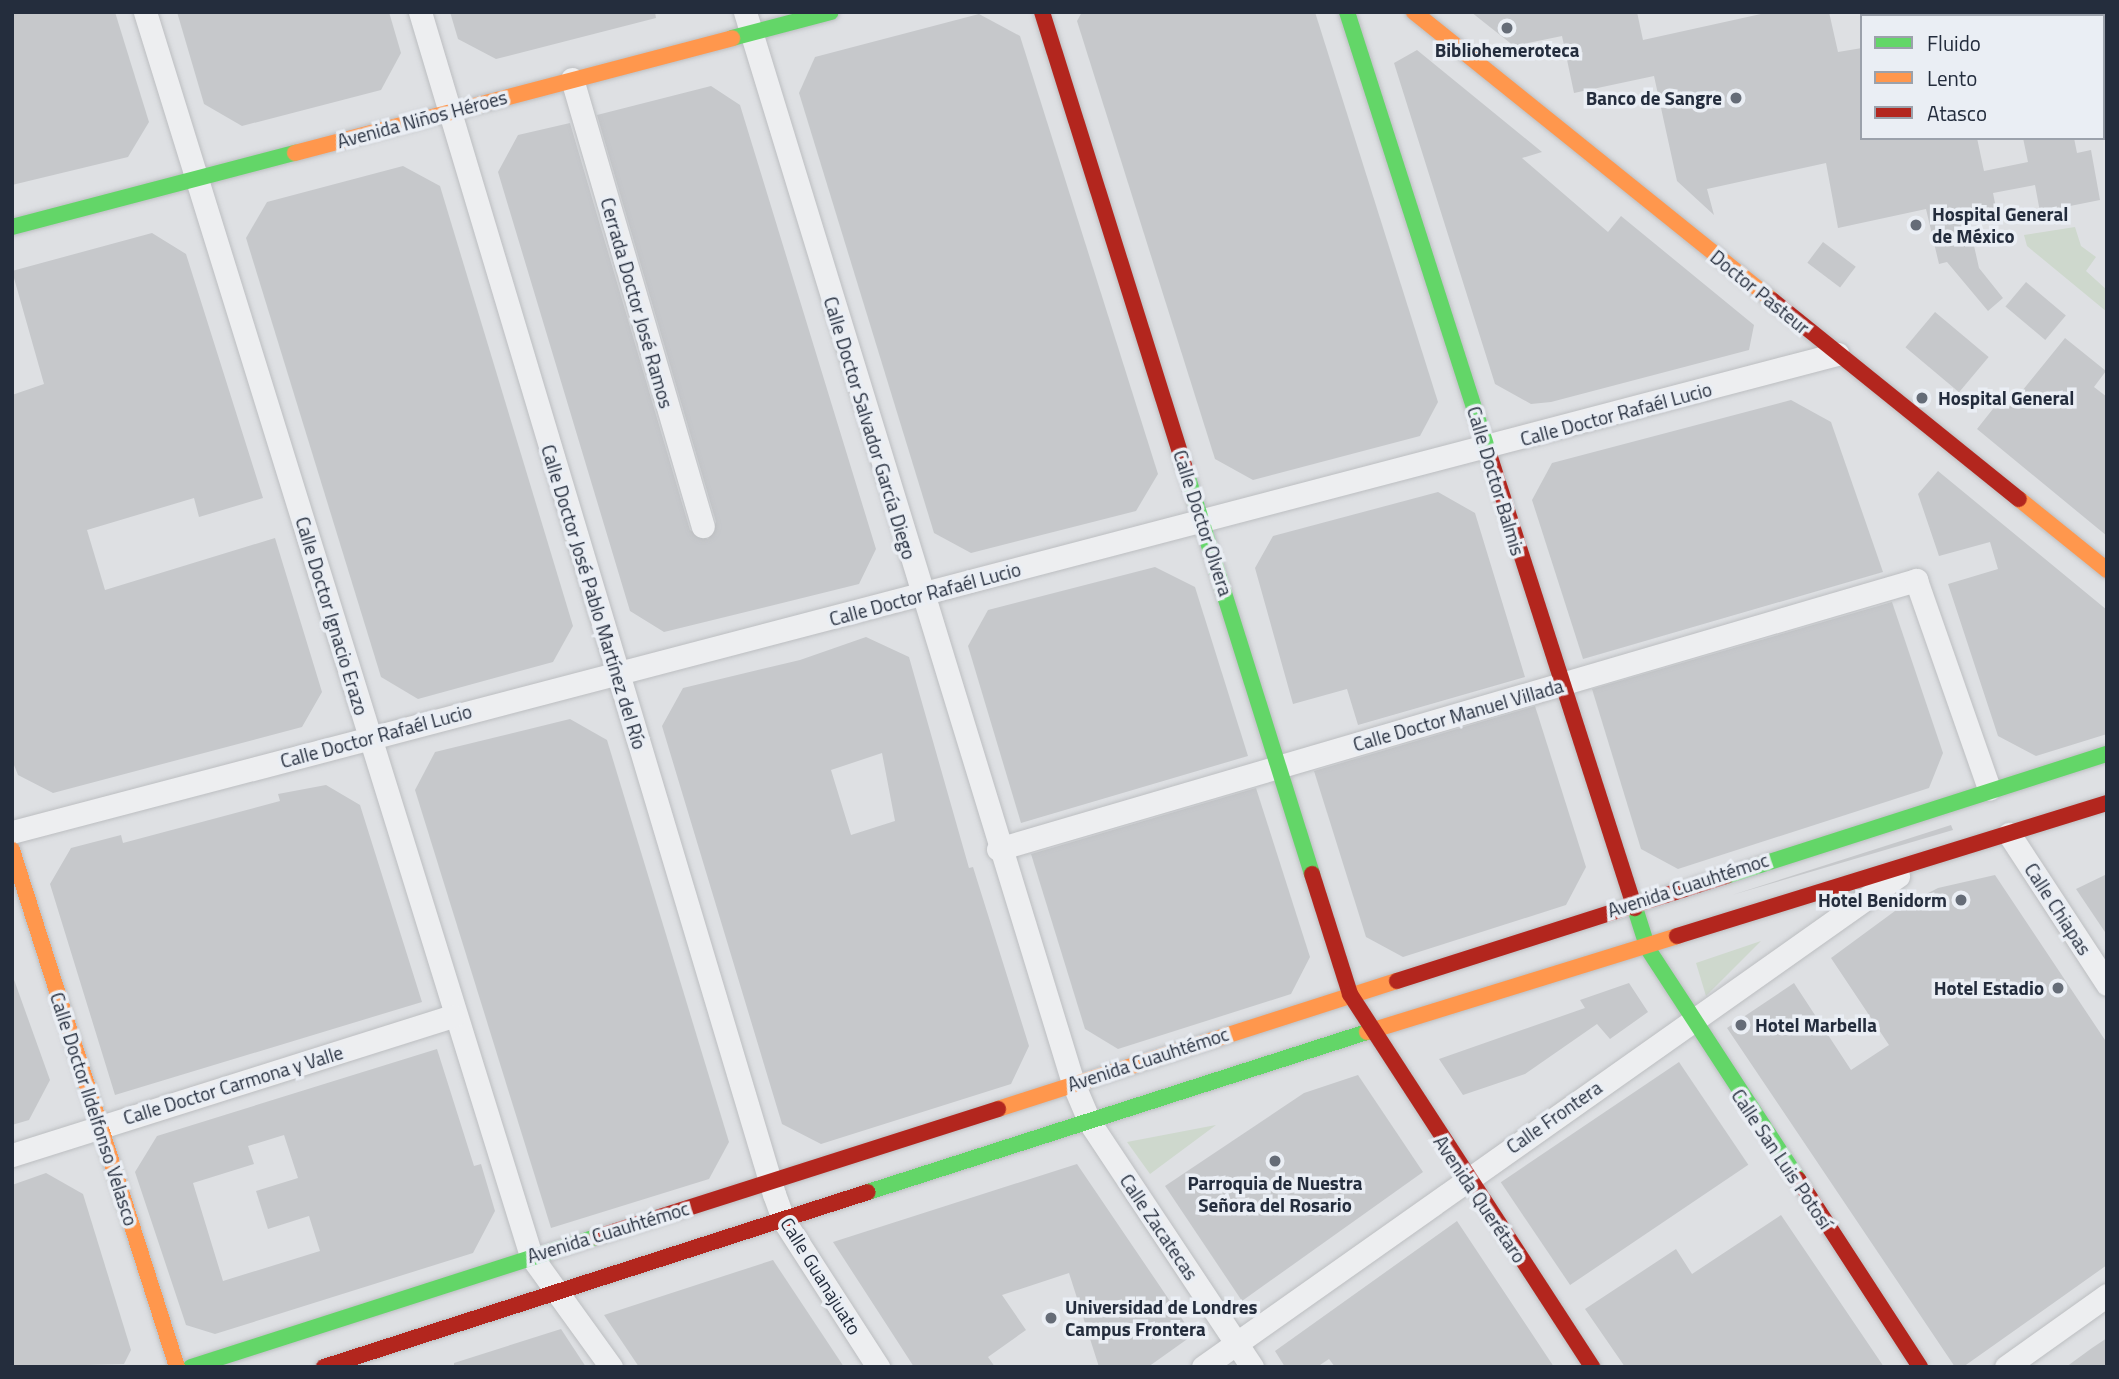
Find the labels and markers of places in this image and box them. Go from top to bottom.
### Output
marker: Bibliohemeroteca [1499,20,1515,36]
place label: Bibliohemeroteca [1435,39,1579,61]
place label: Banco de Sangre [1586,87,1722,109]
marker: Banco de Sangre [1728,90,1744,106]
place label: Hospital General de México [1932,203,2068,247]
marker: Hospital General de México [1906,215,1926,235]
place label: Hospital General [1938,387,2074,409]
marker: Hospital General [1912,388,1932,408]
place label: Hotel Benidorm [1818,889,1947,911]
marker: Hotel Benidorm [1953,892,1969,908]
place label: Hotel Estadio [1934,977,2044,999]
marker: Hotel Estadio [2050,980,2066,996]
place label: Hotel Marbella [1755,1014,1877,1036]
marker: Hotel Marbella [1733,1017,1749,1033]
marker: Parroquia de Nuestra Señora del Rosario [1267,1153,1283,1169]
place label: Parroquia de Nuestra Señora del Rosario [1188,1172,1362,1216]
place label: Universidad de Londres Campus Frontera [1065,1296,1257,1340]
marker: Universidad de Londres Campus Frontera [1043,1310,1059,1326]

